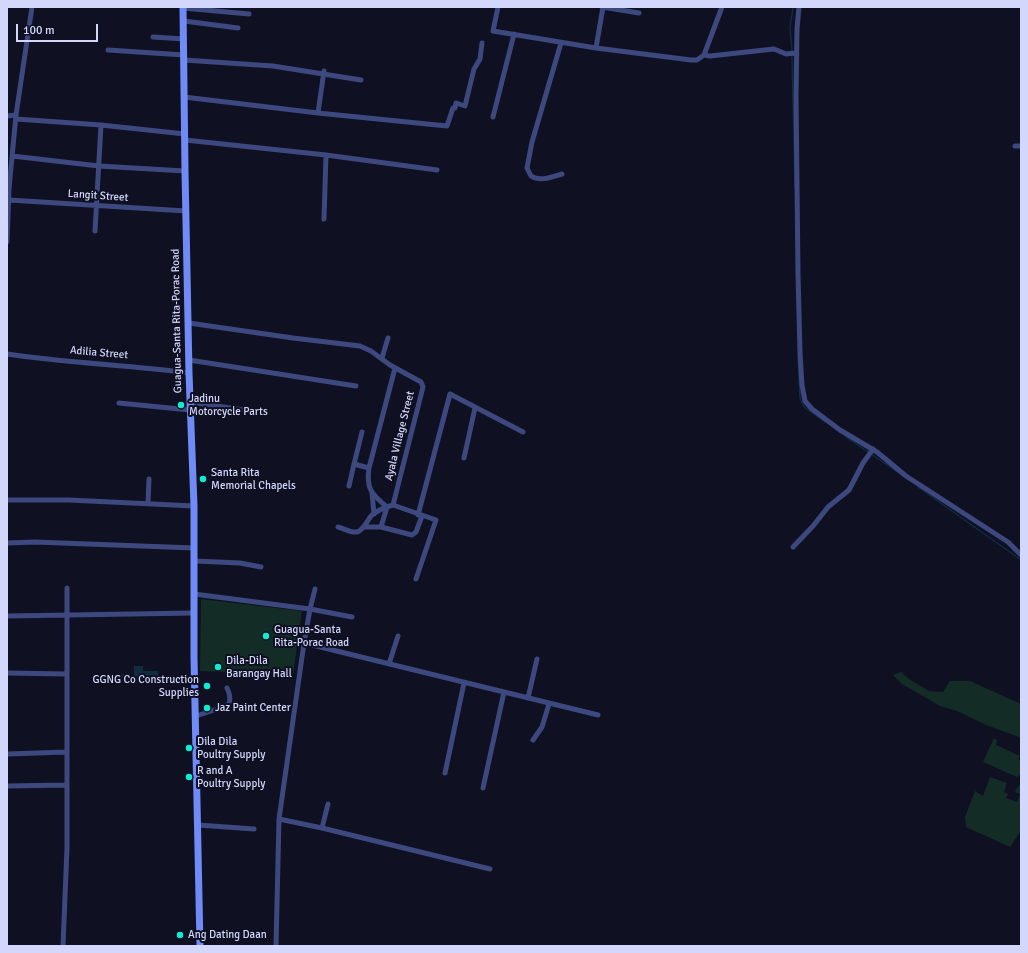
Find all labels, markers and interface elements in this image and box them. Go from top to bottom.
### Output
scale bar [18,16,100,42]
text: 100 m [23,23,55,38]
street label: Langit Street [67,187,129,205]
street label: Guagua-Santa Rita-Porac Road [169,249,185,393]
street label: Adilia Street [69,344,129,362]
street label: Ayala Village Street [382,390,418,482]
place label: Jadinu Motorcycle Parts [189,392,268,418]
marker: Jadinu Motorcycle Parts [176,400,186,410]
place label: Santa Rita Memorial Chapels [211,466,296,492]
marker: Santa Rita Memorial Chapels [198,474,208,484]
place label: Guagua-Santa Rita-Porac Road [274,623,349,649]
marker: Guagua-Santa Rita-Porac Road [261,631,271,641]
place label: Dila-Dila Barangay Hall [226,654,292,680]
marker: Dila-Dila Barangay Hall [213,662,223,672]
place label: GGNG Co Construction Supplies [92,673,199,699]
marker: GGNG Co Construction Supplies [202,681,212,691]
place label: Jaz Paint Center [215,701,291,715]
marker: Jaz Paint Center [202,703,212,713]
place label: Dila Dila Poultry Supply [197,735,265,761]
marker: Dila Dila Poultry Supply [184,743,194,753]
place label: R and A Poultry Supply [197,764,265,790]
marker: R and A Poultry Supply [184,772,194,782]
place label: Ang Dating Daan [188,928,267,942]
marker: Ang Dating Daan [175,930,185,940]

